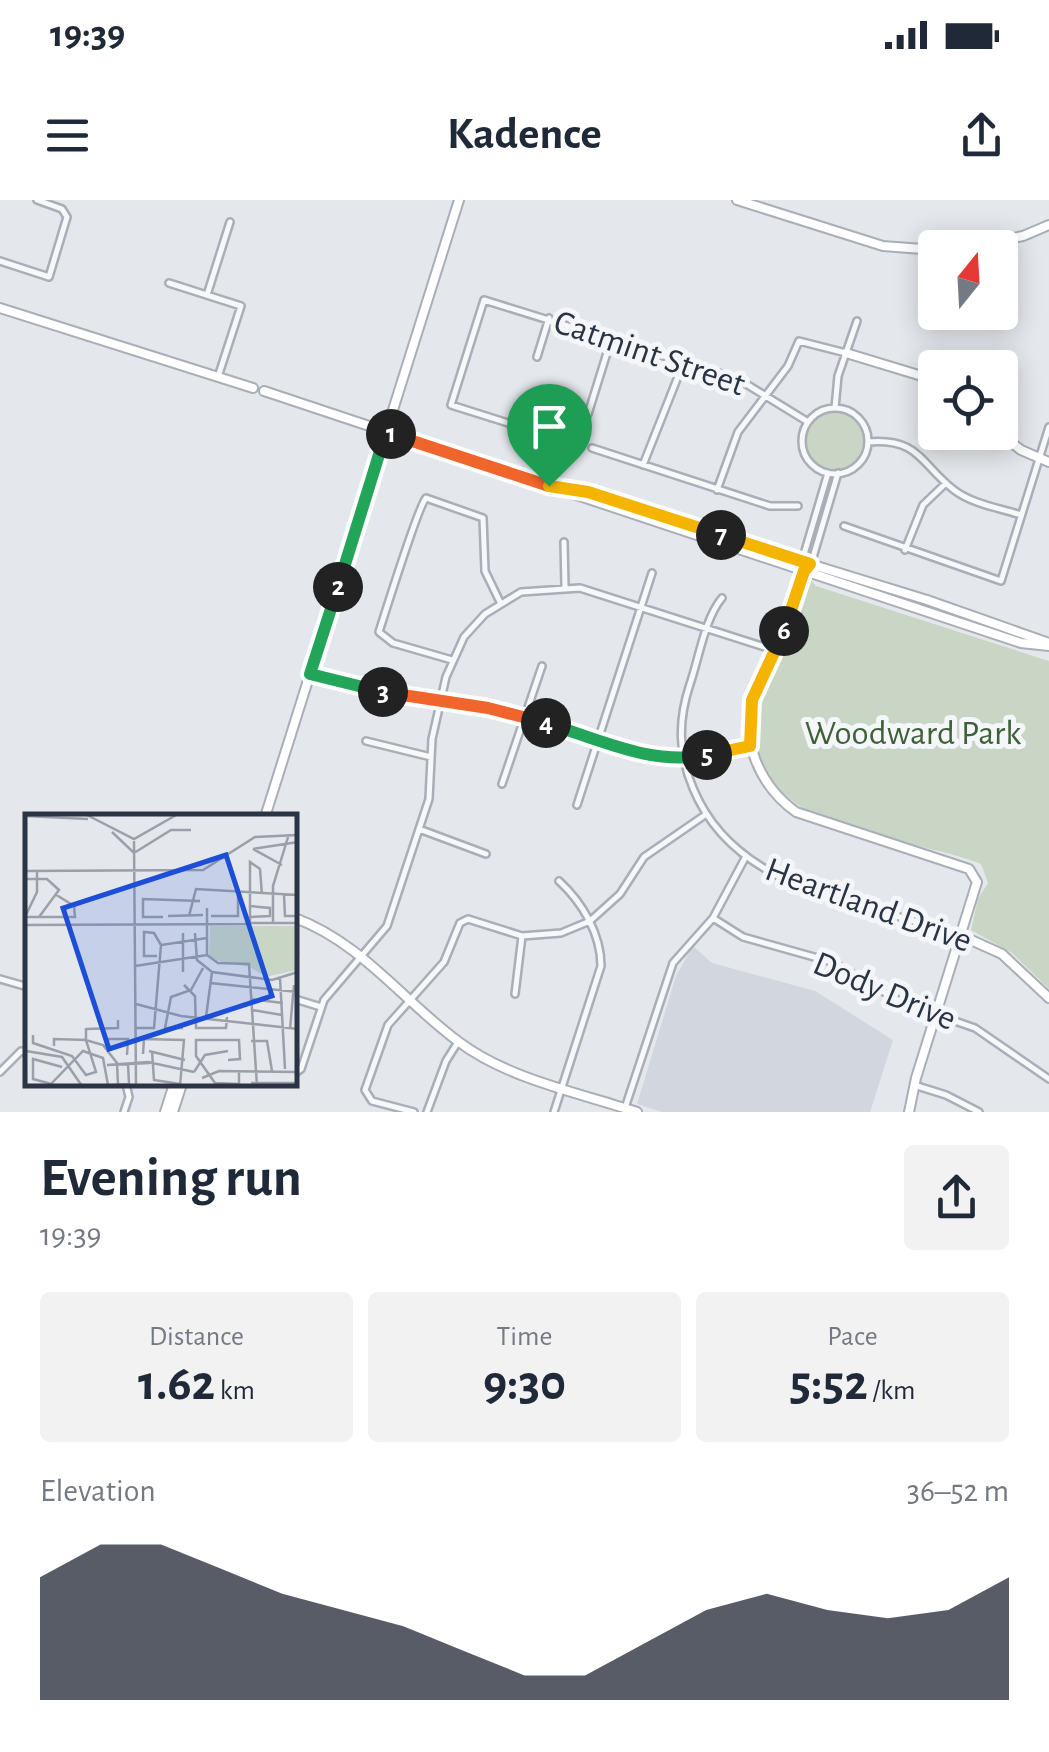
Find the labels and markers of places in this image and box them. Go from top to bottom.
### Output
pin [507,384,592,487]
pin: 1 [366,409,416,459]
pin: 7 [696,510,746,560]
pin: 2 [313,562,363,612]
pin: 6 [759,606,809,656]
pin: 3 [358,667,408,717]
pin: 4 [521,698,571,748]
pin: 5 [682,730,732,780]

